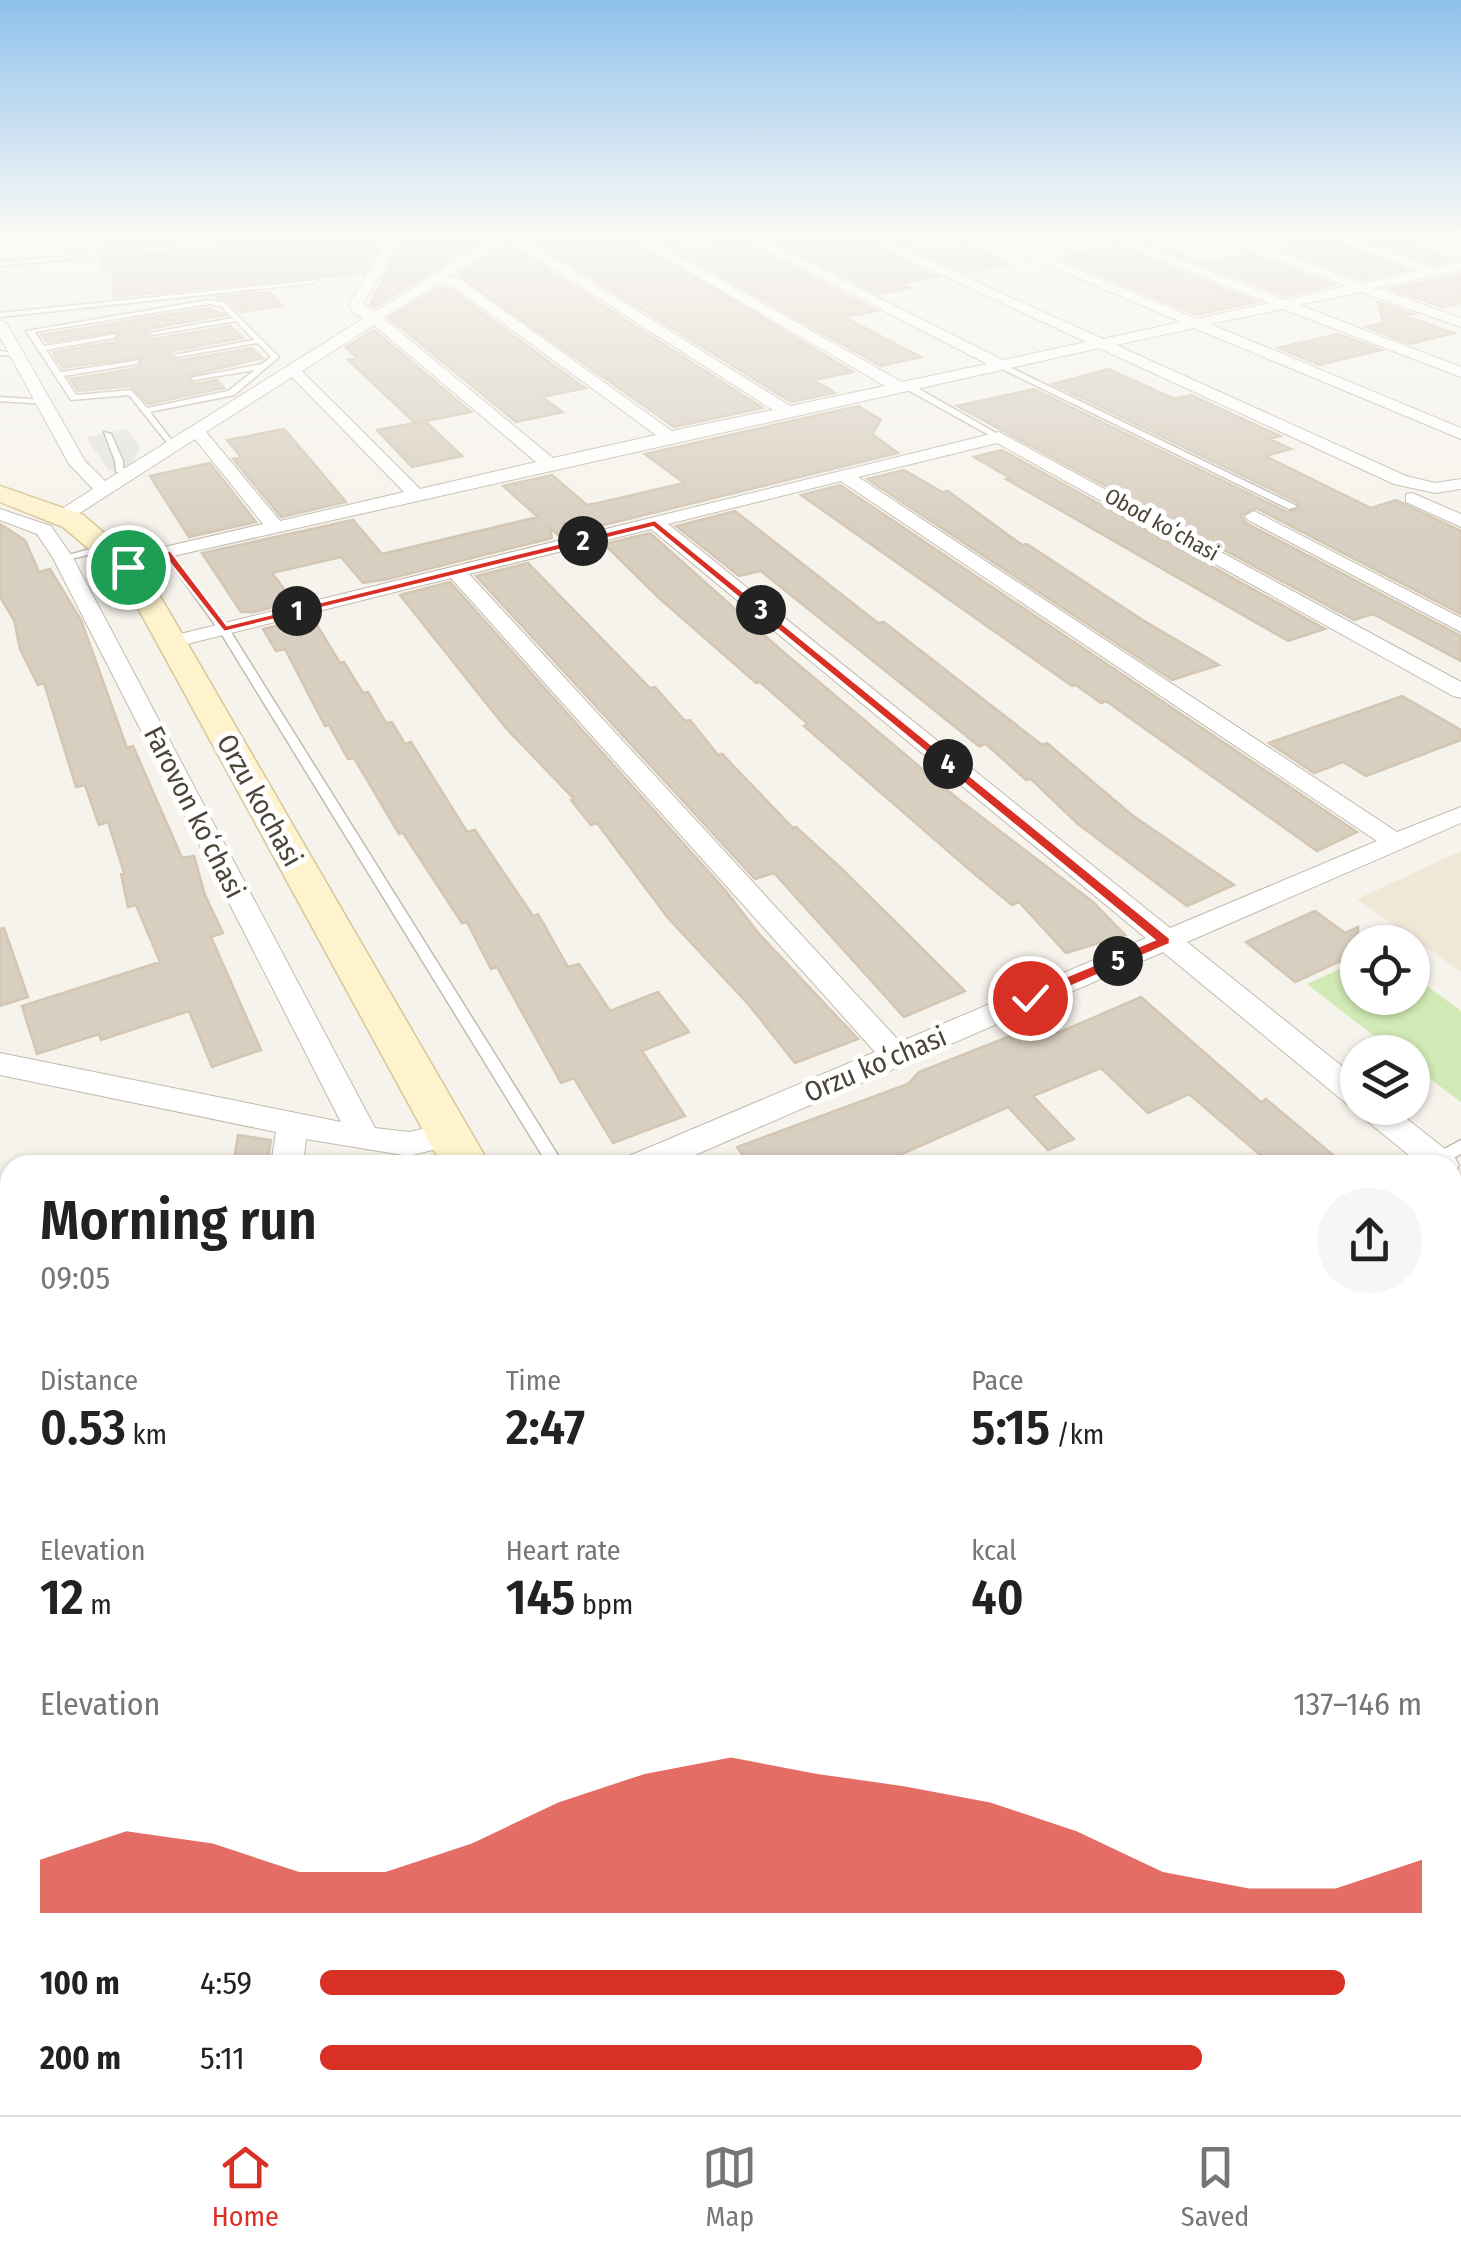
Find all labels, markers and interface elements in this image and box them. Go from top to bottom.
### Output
street label: Obod koʻchasi [1100,482,1224,567]
pin: 2 [558,516,608,566]
text: 2 [577,524,589,557]
pin [86,525,171,610]
icon: arrive [101,540,156,595]
pin: 3 [736,585,786,635]
pin: 1 [272,586,322,636]
text: 3 [754,593,768,626]
text: 1 [291,594,303,627]
street label: Farovon koʻchasi [137,721,252,904]
street label: Orzu kochasi [210,728,309,872]
pin: 4 [923,739,973,789]
text: 4 [941,747,955,780]
map controls [1340,925,1430,1125]
button: locate [1340,925,1430,1015]
pin: 5 [1093,936,1143,986]
text: 5 [1111,944,1125,977]
pin [988,956,1073,1041]
icon: check [1003,971,1058,1026]
street label: Orzu koʻchasi [799,1020,951,1109]
button: layers [1340,1035,1430,1125]
text: Morning run [40,1188,317,1254]
button: share [1317,1188,1422,1293]
text: 09:05 [40,1259,110,1297]
text: Distance [40,1364,138,1397]
text: Time [506,1364,561,1397]
text: Pace [971,1364,1024,1397]
text: 0.53 [40,1397,126,1457]
text: 2:47 [506,1397,585,1457]
text: 5:15 [971,1397,1050,1457]
text: km [126,1418,167,1451]
text: /km [1050,1418,1104,1451]
text: Elevation [40,1534,145,1567]
text: Heart rate [506,1534,621,1567]
text: kcal [971,1534,1017,1567]
text: 12 [40,1567,84,1627]
text: 145 [506,1567,575,1627]
text: 40 [971,1567,1024,1627]
text: m [84,1588,112,1621]
text: bpm [575,1588,633,1621]
text: Elevation [40,1685,160,1723]
text: 137–146 m [1293,1685,1422,1723]
text: 100 m [40,1964,120,2002]
text: 4:59 [200,1964,252,2002]
text: 200 m [40,2039,121,2077]
text: 5:11 [200,2039,245,2077]
tab: Home [212,2140,279,2233]
tab: Map [702,2140,757,2233]
tab: Saved [1181,2140,1249,2233]

